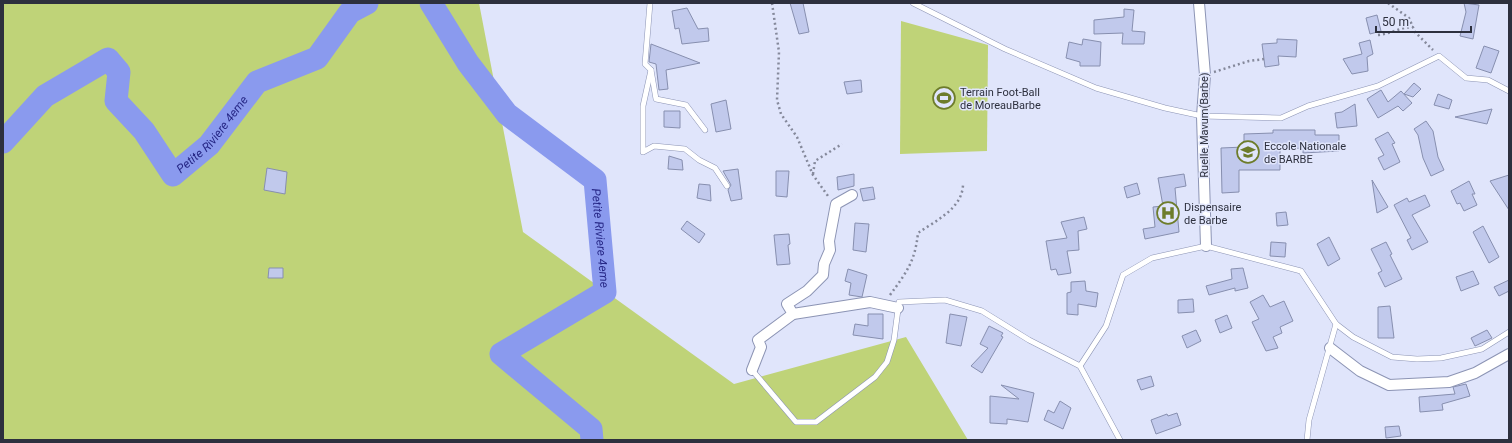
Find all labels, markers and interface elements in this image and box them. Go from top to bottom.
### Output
scale bar [1376,8,1471,34]
text: 50 m [1382,15,1409,29]
street label: Ruelle Mavum(Barbe) [1198,72,1211,178]
sports icon: Terrain Foot-Ball de MoreauBarbe [931,85,957,111]
place label: Terrain Foot-Ball de MoreauBarbe [960,86,1041,112]
water label: Petite Riviere 4eme [174,93,251,176]
school or university icon: Eccole Nationale de BARBE [1235,139,1261,165]
place label: Eccole Nationale de BARBE [1264,140,1346,166]
water label: Petite Riviere 4eme [589,188,612,288]
hospital icon: Dispensaire de Barbe [1155,200,1181,226]
place label: Dispensaire de Barbe [1184,201,1242,227]

